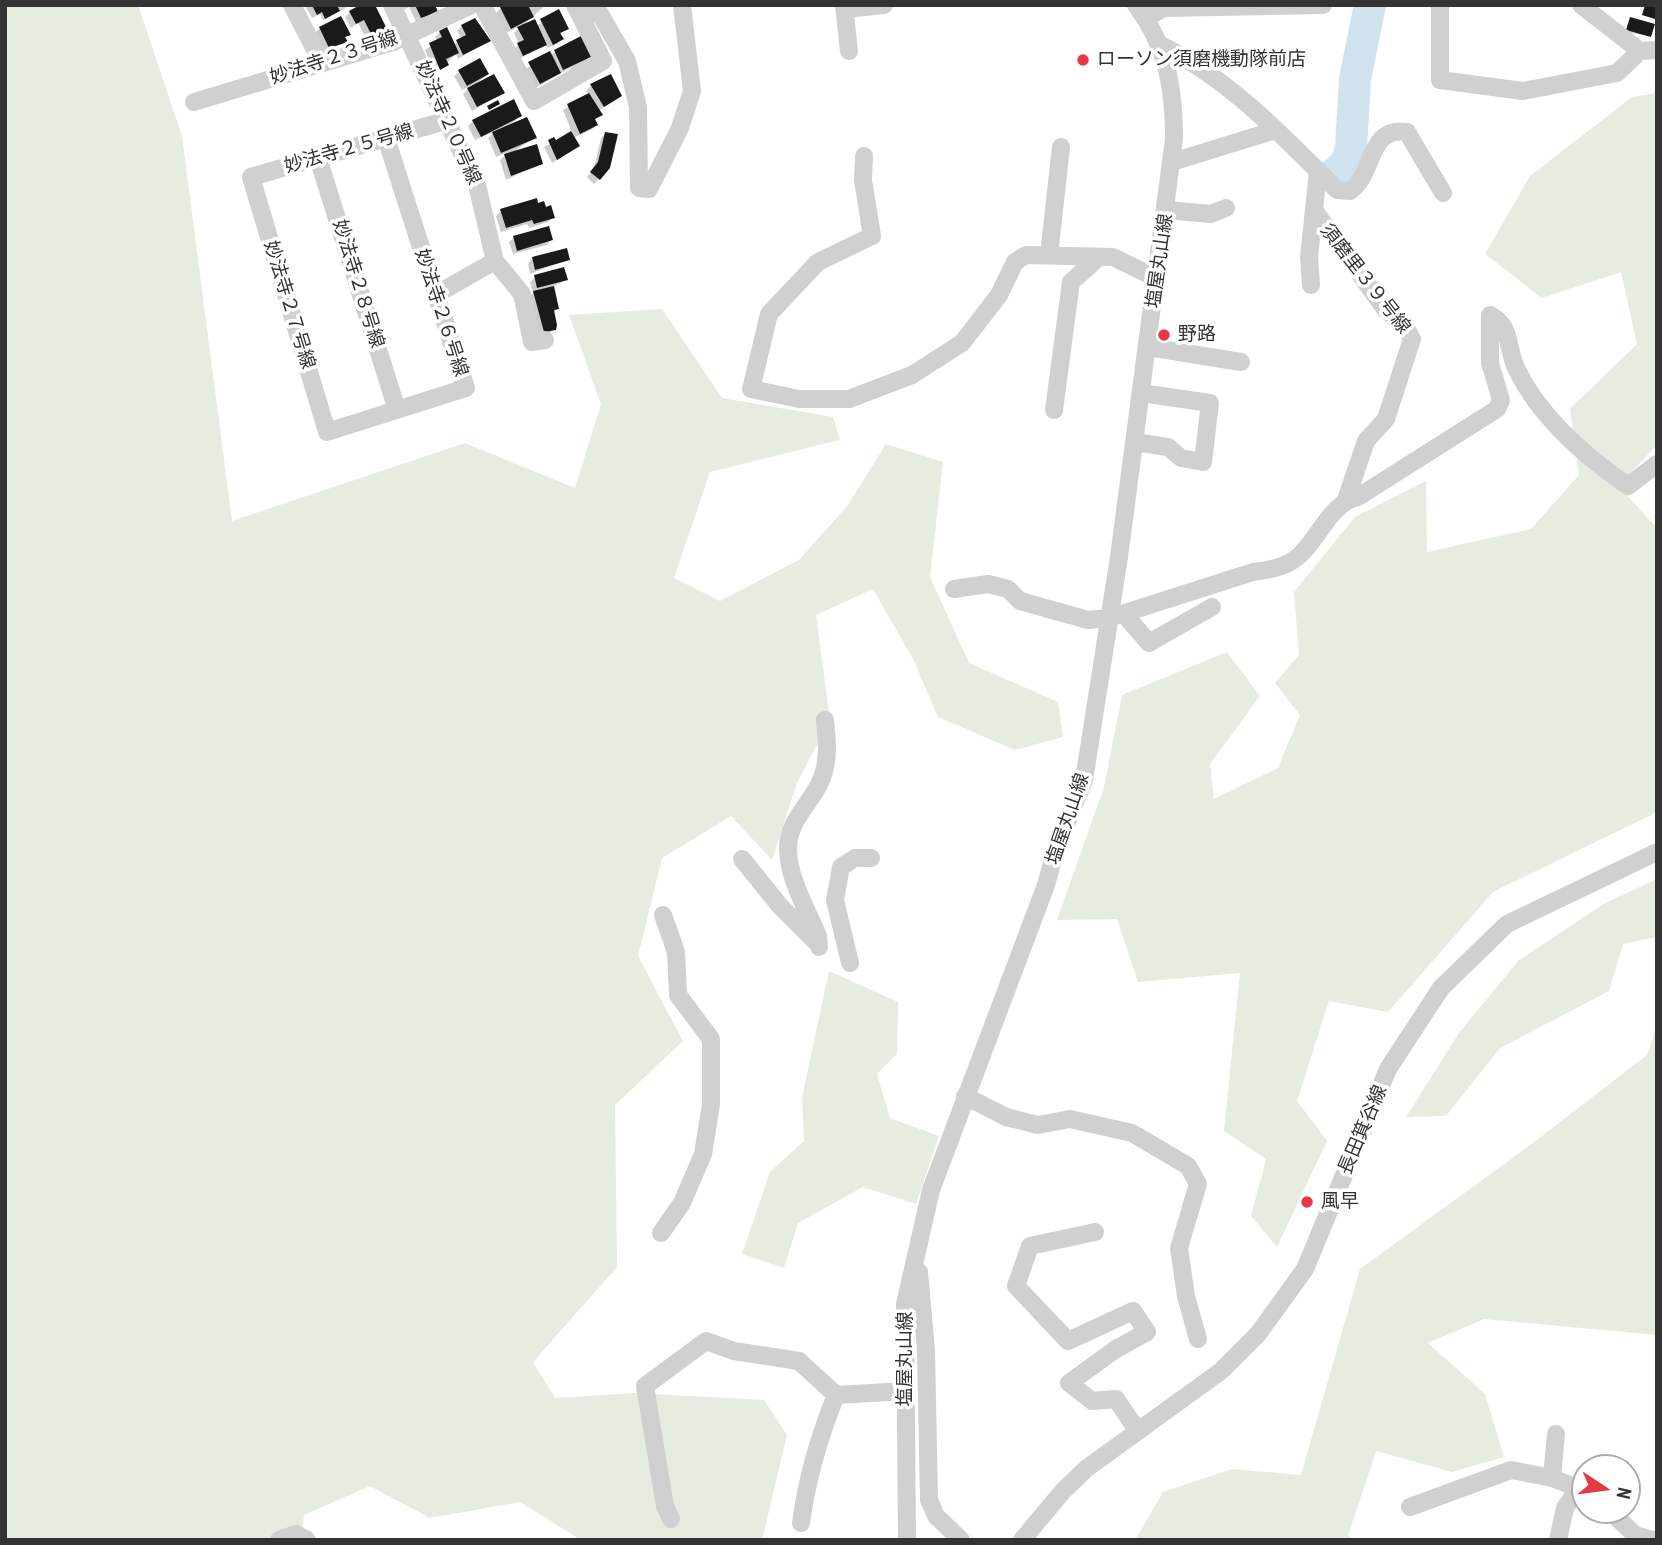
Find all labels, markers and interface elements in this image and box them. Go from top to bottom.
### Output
street label: 妙法寺２３号線 [267,27,401,89]
place label: ローソン須磨機動隊前店 [1097,49,1306,71]
marker: ローソン須磨機動隊前店 [1075,52,1091,68]
street label: 妙法寺２０号線 [411,58,485,188]
street label: 妙法寺２５号線 [282,120,416,178]
street label: 塩屋丸山線 [1142,212,1178,310]
street label: 妙法寺２８号線 [328,217,388,351]
street label: 須磨里３９号線 [1315,220,1415,338]
street label: 妙法寺２７号線 [259,238,319,372]
street label: 妙法寺２６号線 [410,246,472,380]
place label: 野路 [1178,324,1216,346]
marker: 野路 [1156,327,1172,343]
street label: 塩屋丸山線 [1042,770,1094,868]
street label: 長田箕谷線 [1334,1082,1392,1178]
place label: 風早 [1321,1191,1359,1213]
marker: 風早 [1299,1194,1315,1210]
street label: 塩屋丸山線 [895,1312,917,1406]
north arrow [1571,1454,1641,1524]
text: N [1612,1486,1637,1501]

